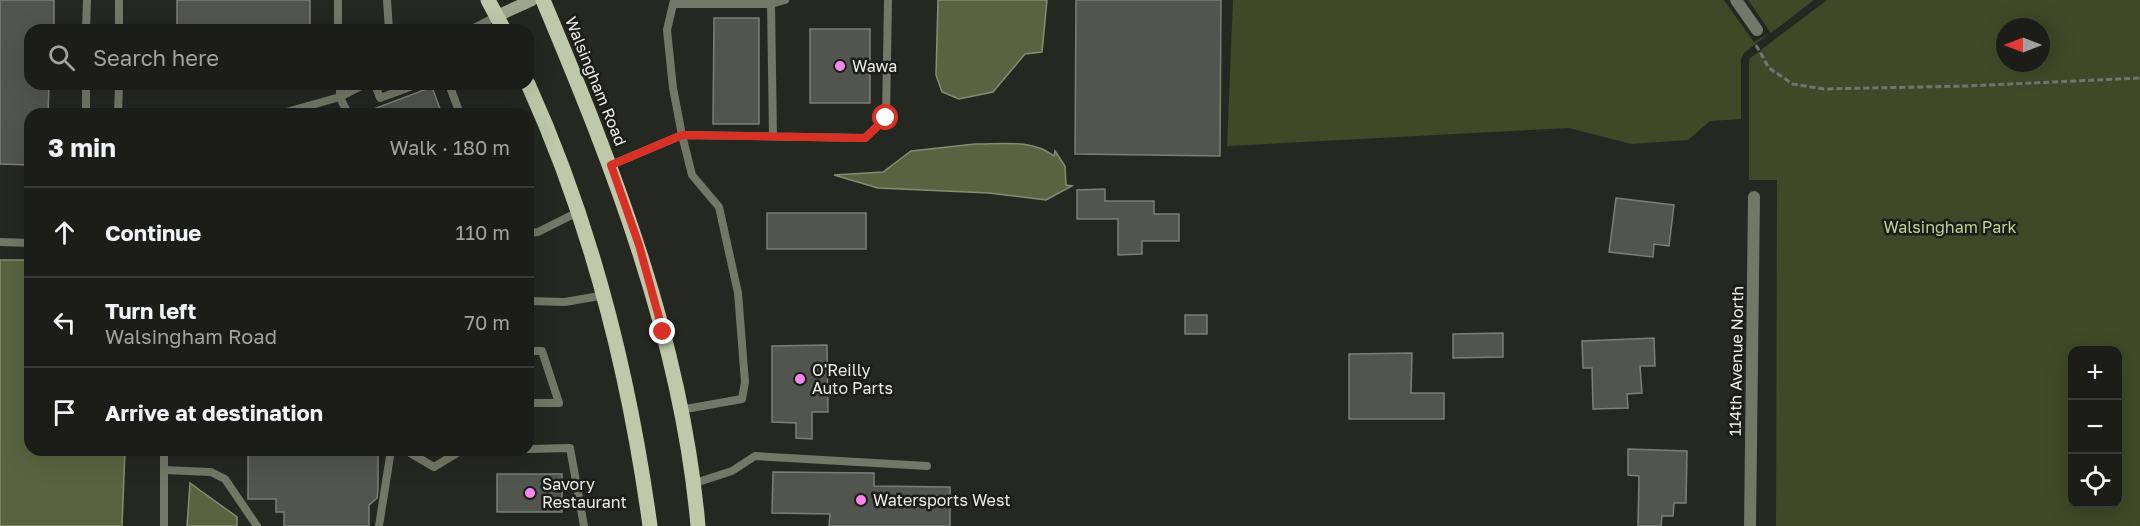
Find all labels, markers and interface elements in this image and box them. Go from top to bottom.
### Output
street label: Walsingham Road [561,13,631,149]
north arrow [1996,18,2050,72]
search box [24,24,534,90]
icon: search [45,41,78,74]
text: Search here [93,44,219,71]
place label: Wawa [852,56,897,76]
marker: Wawa [833,59,847,73]
route start [872,104,898,130]
text: 3 min [48,132,116,163]
text: Walk · 180 m [390,135,510,159]
icon: ahead [48,216,81,249]
park label: Walsingham Park [1883,217,2017,237]
text: Continue [105,219,201,246]
text: 110 m [456,220,510,244]
street label: 114th Avenue North [1725,286,1747,436]
text: Turn left [105,297,196,324]
icon: left [48,306,81,339]
text: 70 m [464,310,510,334]
route end [649,318,675,344]
text: Walsingham Road [105,324,277,348]
map controls [2068,346,2122,508]
button: + [2068,346,2122,400]
place label: O'Reilly Auto Parts [812,360,893,398]
marker: O'Reilly Auto Parts [793,372,807,386]
icon: arrive [48,396,81,429]
text: Arrive at destination [105,399,323,426]
button: − [2068,400,2122,454]
button: locate [2068,454,2122,508]
place label: Savory Restaurant [542,474,627,512]
marker: Savory Restaurant [523,486,537,500]
place label: Watersports West [873,490,1011,510]
marker: Watersports West [854,493,868,507]

